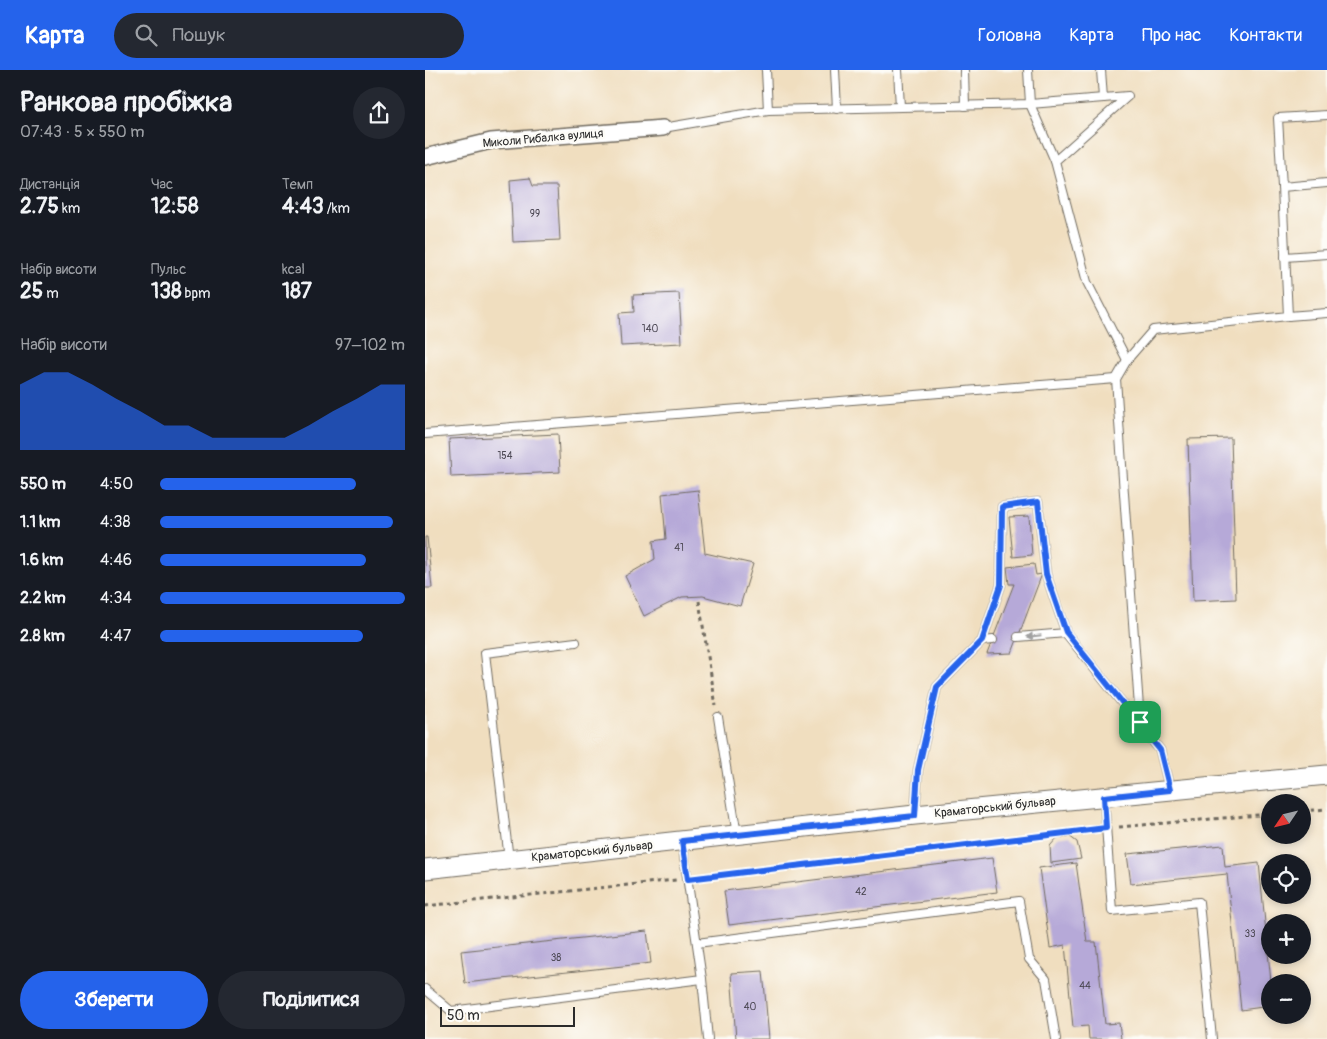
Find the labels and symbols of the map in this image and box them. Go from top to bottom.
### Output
street label: Миколи Рибалка вулиця [482,126,604,151]
house number: 99 [530,208,540,220]
house number: 140 [642,323,658,335]
house number: 154 [497,450,513,462]
house number: 41 [674,542,684,554]
one-way arrow [1026,632,1042,640]
pin [1119,701,1161,743]
street label: Краматорський бульвар [933,794,1057,821]
north arrow [1261,794,1311,844]
street label: Краматорський бульвар [530,838,654,865]
house number: 42 [855,886,867,898]
house number: 33 [1244,928,1256,940]
house number: 38 [551,952,561,964]
house number: 44 [1079,980,1091,992]
house number: 40 [744,1001,756,1013]
scale bar [440,1004,575,1027]

